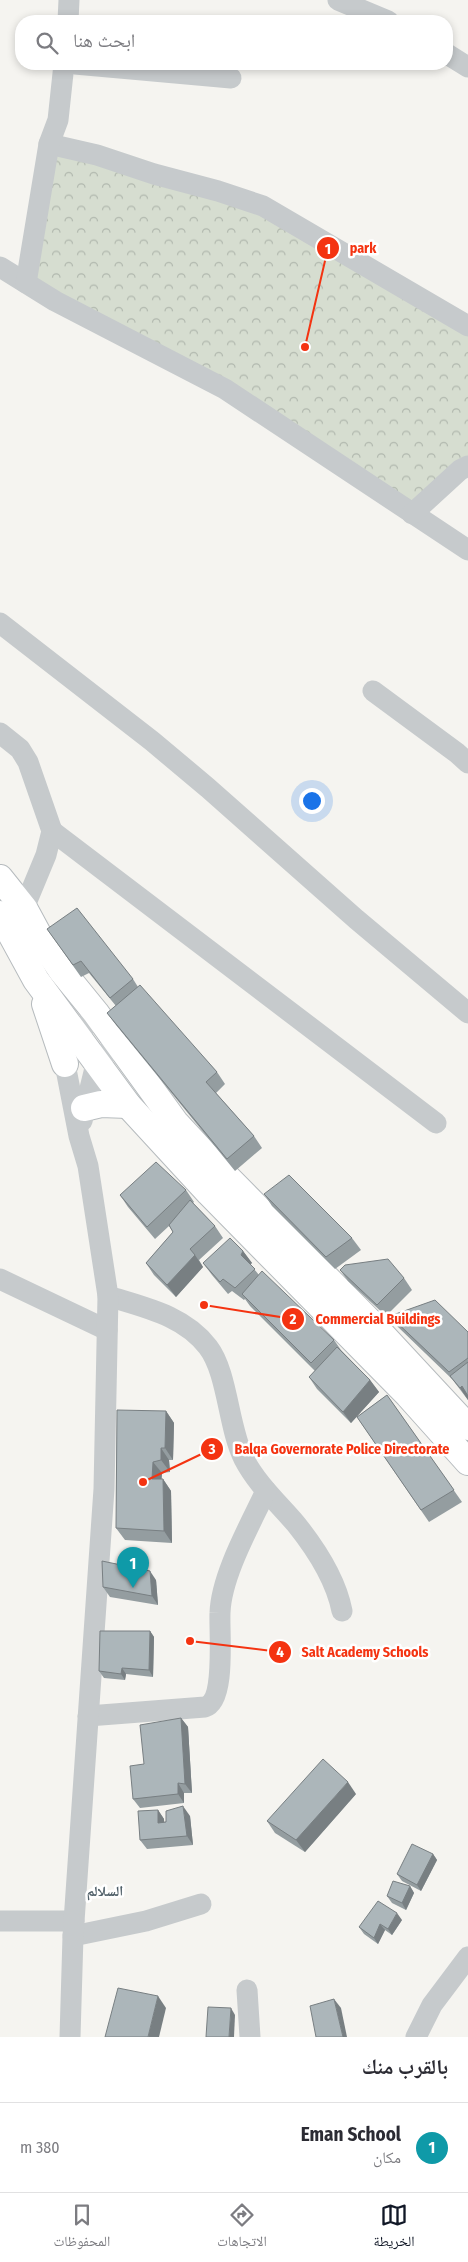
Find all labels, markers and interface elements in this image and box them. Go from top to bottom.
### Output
search box [15,15,453,70]
icon: search [33,29,61,57]
text: ابحث هنا [73,29,135,52]
callout: park [315,234,387,263]
text: 1 [325,240,331,258]
text: park [350,240,377,257]
your location [299,788,325,814]
callout: Commercial Buildings [280,1305,450,1334]
text: 2 [289,1310,297,1328]
text: Commercial Buildings [315,1311,441,1328]
callout: Balqa Governorate Police Directorate [200,1435,459,1464]
text: 3 [207,1440,216,1458]
text: Balqa Governorate Police Directorate [235,1441,449,1458]
pin: 1 [117,1547,149,1588]
callout: Salt Academy Schools [267,1638,439,1667]
text: 4 [276,1643,284,1661]
text: Salt Academy Schools [302,1644,428,1661]
district label: السلالم [87,1883,123,1901]
text: بالقرب منك [362,2054,448,2080]
text: Eman School [301,2123,401,2146]
text: 380 m [20,2138,60,2157]
text: 1 [429,2138,435,2157]
text: مكان [373,2148,401,2167]
tab: المحفوظات [53,2201,110,2255]
tab: الاتجاهات [217,2201,267,2255]
tab: الخريطة [373,2201,415,2255]

